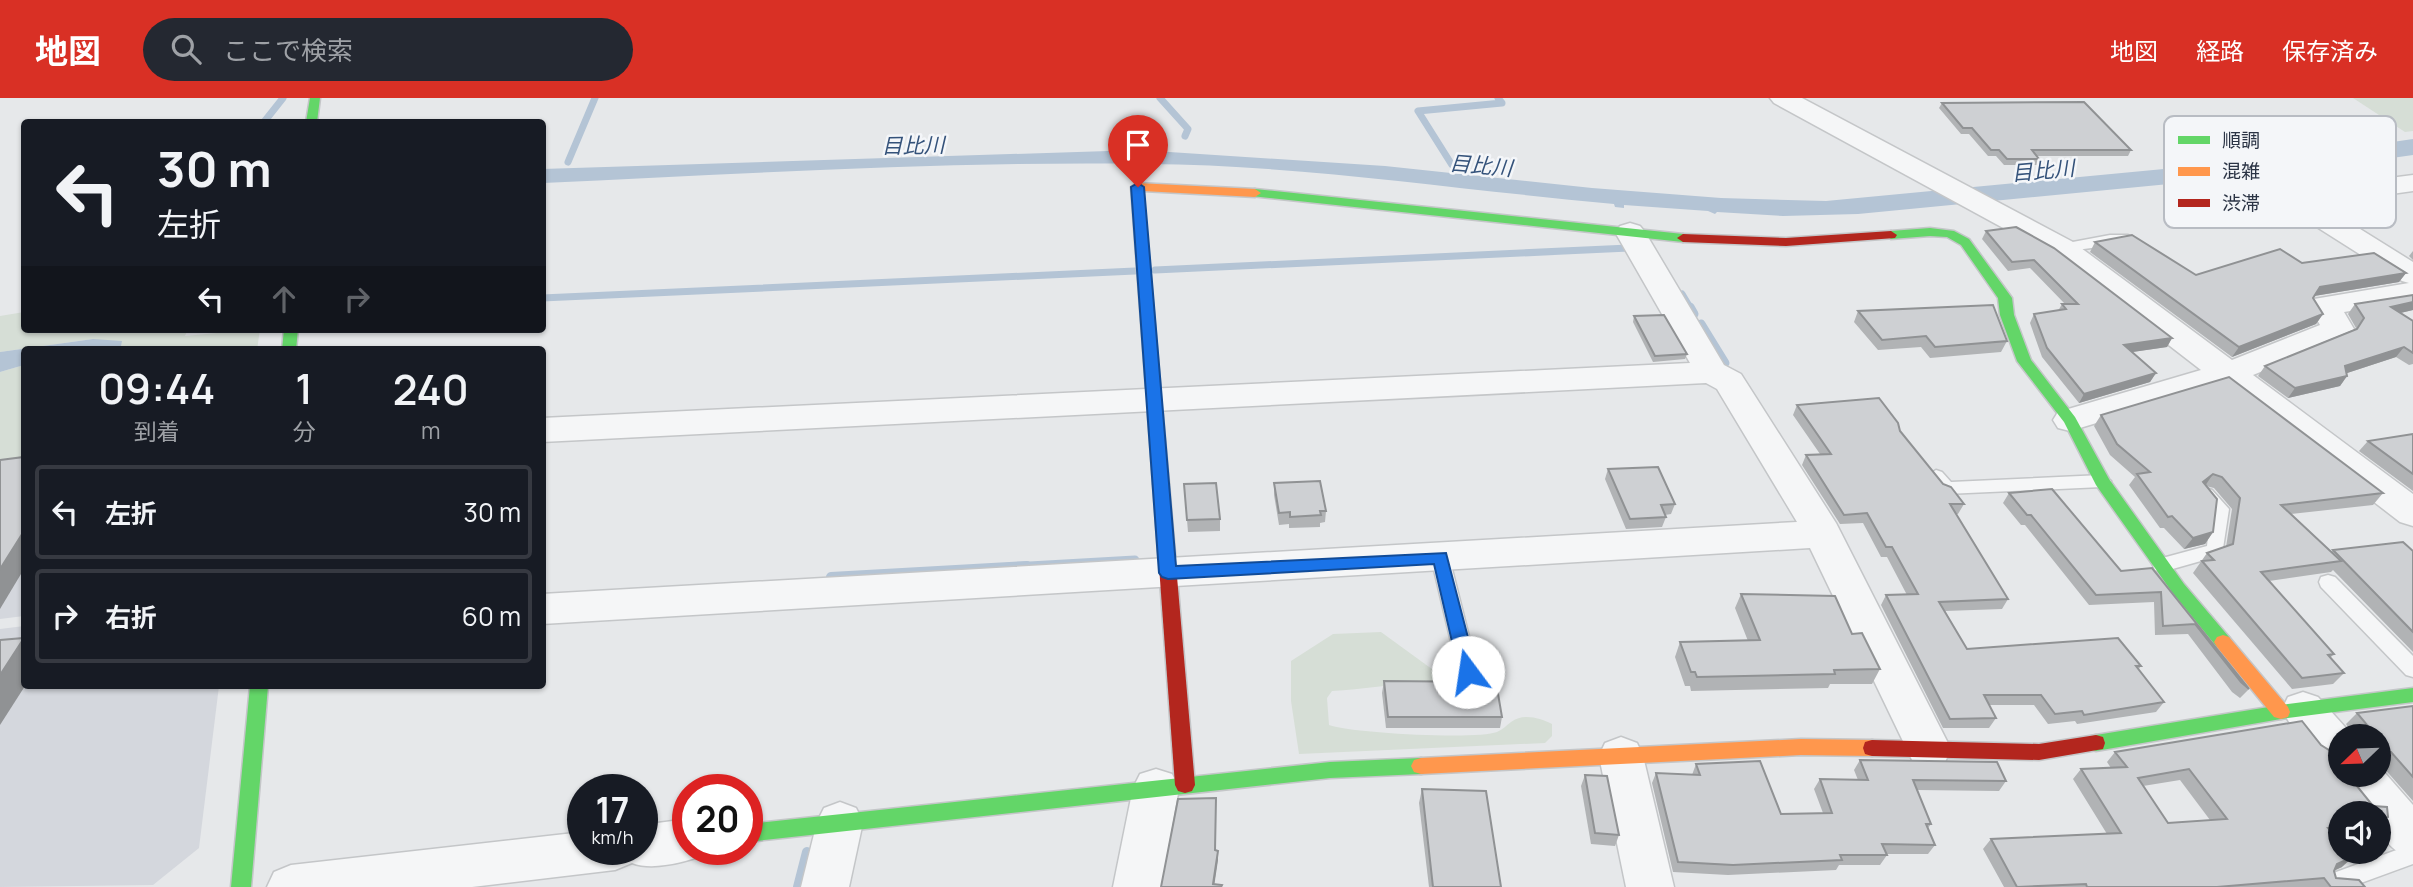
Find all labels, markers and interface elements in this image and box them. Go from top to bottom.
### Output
search box [143,18,633,81]
text: 地図 [35,28,101,73]
icon: search [167,30,205,68]
text: ここで検索 [223,32,353,68]
text: 地図 [2110,34,2158,67]
text: 経路 [2196,34,2244,67]
text: 保存済み [2282,34,2378,67]
pin [1108,115,1168,187]
legend [2164,116,2396,228]
icon: arrive [1119,126,1157,164]
text: 順調 [2222,127,2260,153]
water label: 目比川 [881,130,947,160]
text: 30 m [157,135,272,202]
icon: left [42,147,133,238]
water label: 目比川 [1448,148,1516,182]
water label: 目比川 [2010,153,2078,187]
text: 混雑 [2222,158,2260,184]
text: 渋滞 [2222,190,2260,216]
text: 左折 [157,202,221,246]
icon: left [192,280,230,318]
icon: ahead [265,280,303,318]
icon: right [338,280,376,318]
text: 09:44 [98,359,215,417]
text: 1 [295,359,313,417]
text: 240 [393,360,469,418]
text: m [421,414,441,446]
text: 到着 [134,415,180,447]
text: 分 [293,415,316,447]
icon: left [46,493,84,531]
text: 30 m [464,494,521,530]
text: 左折 [105,495,157,531]
icon: right [46,597,84,635]
text: 60 m [462,598,521,634]
text: 右折 [105,599,157,635]
position arrow [1431,635,1505,709]
north arrow [2328,724,2390,788]
map controls [2328,724,2391,864]
speed limit sign: 20 [672,774,763,865]
text: 17 [595,786,630,834]
button: sound [2328,801,2391,864]
text: km/h [592,825,633,849]

